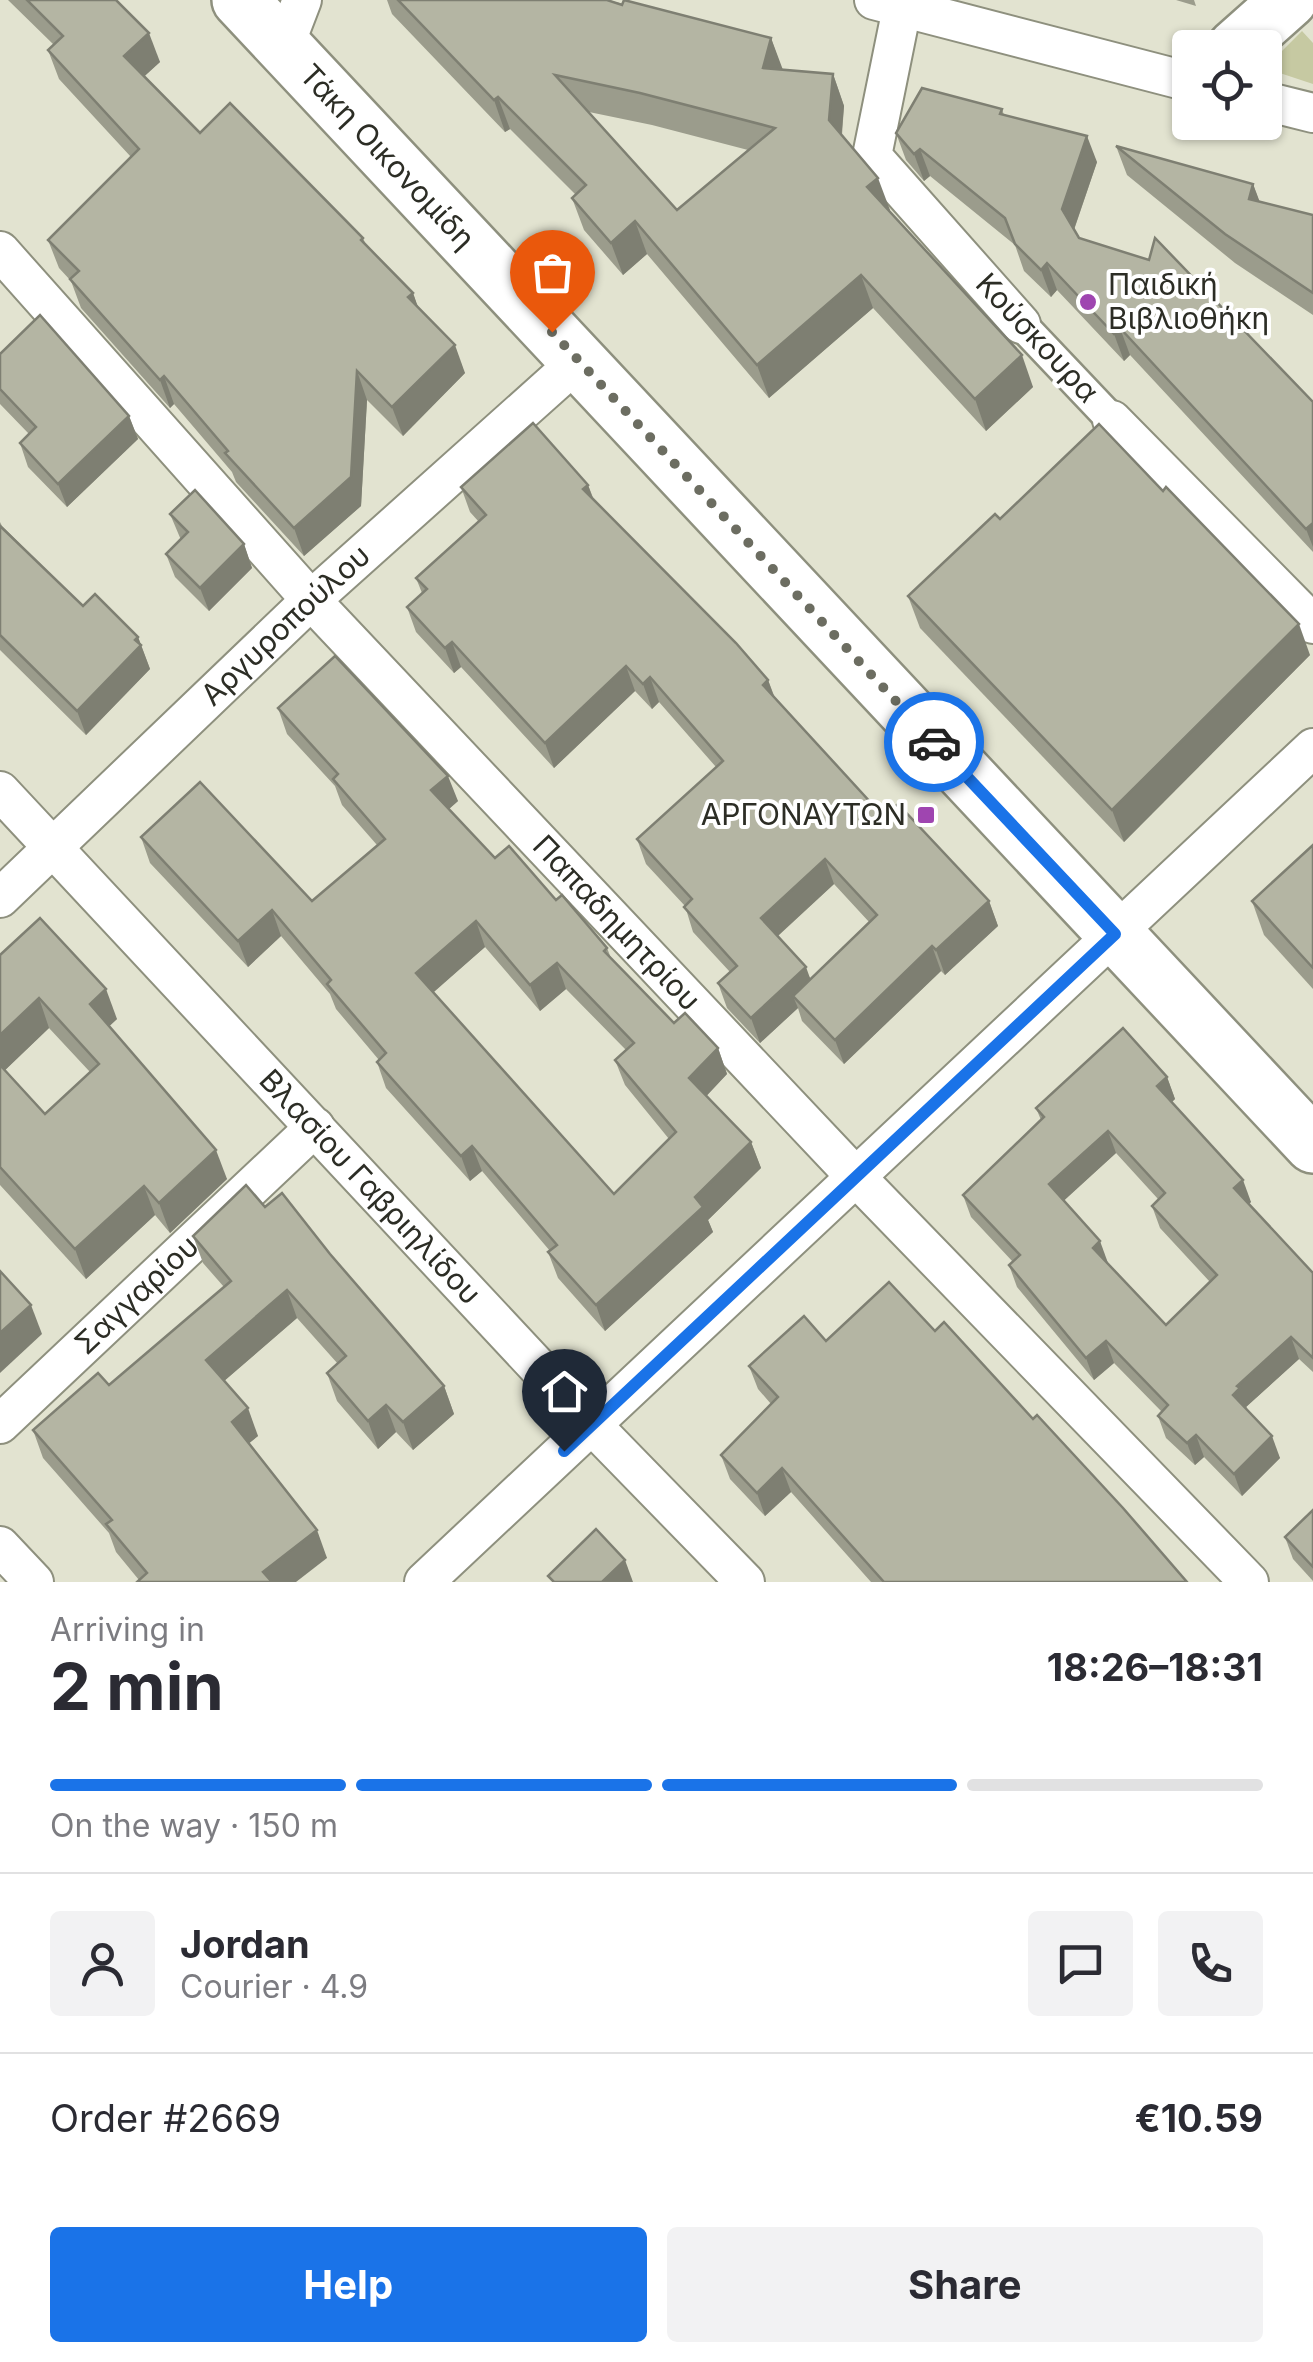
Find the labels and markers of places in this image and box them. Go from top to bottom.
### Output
pin [510,230,595,333]
place label: Παιδική Βιβλιοθήκη [1108,266,1269,336]
marker: Παιδική Βιβλιοθήκη [1077,291,1099,313]
place label: ΑΡΓΟΝΑΥΤΩΝ [701,796,906,832]
marker: ΑΡΓΟΝΑΥΤΩΝ [915,804,937,826]
pin [522,1349,607,1452]

